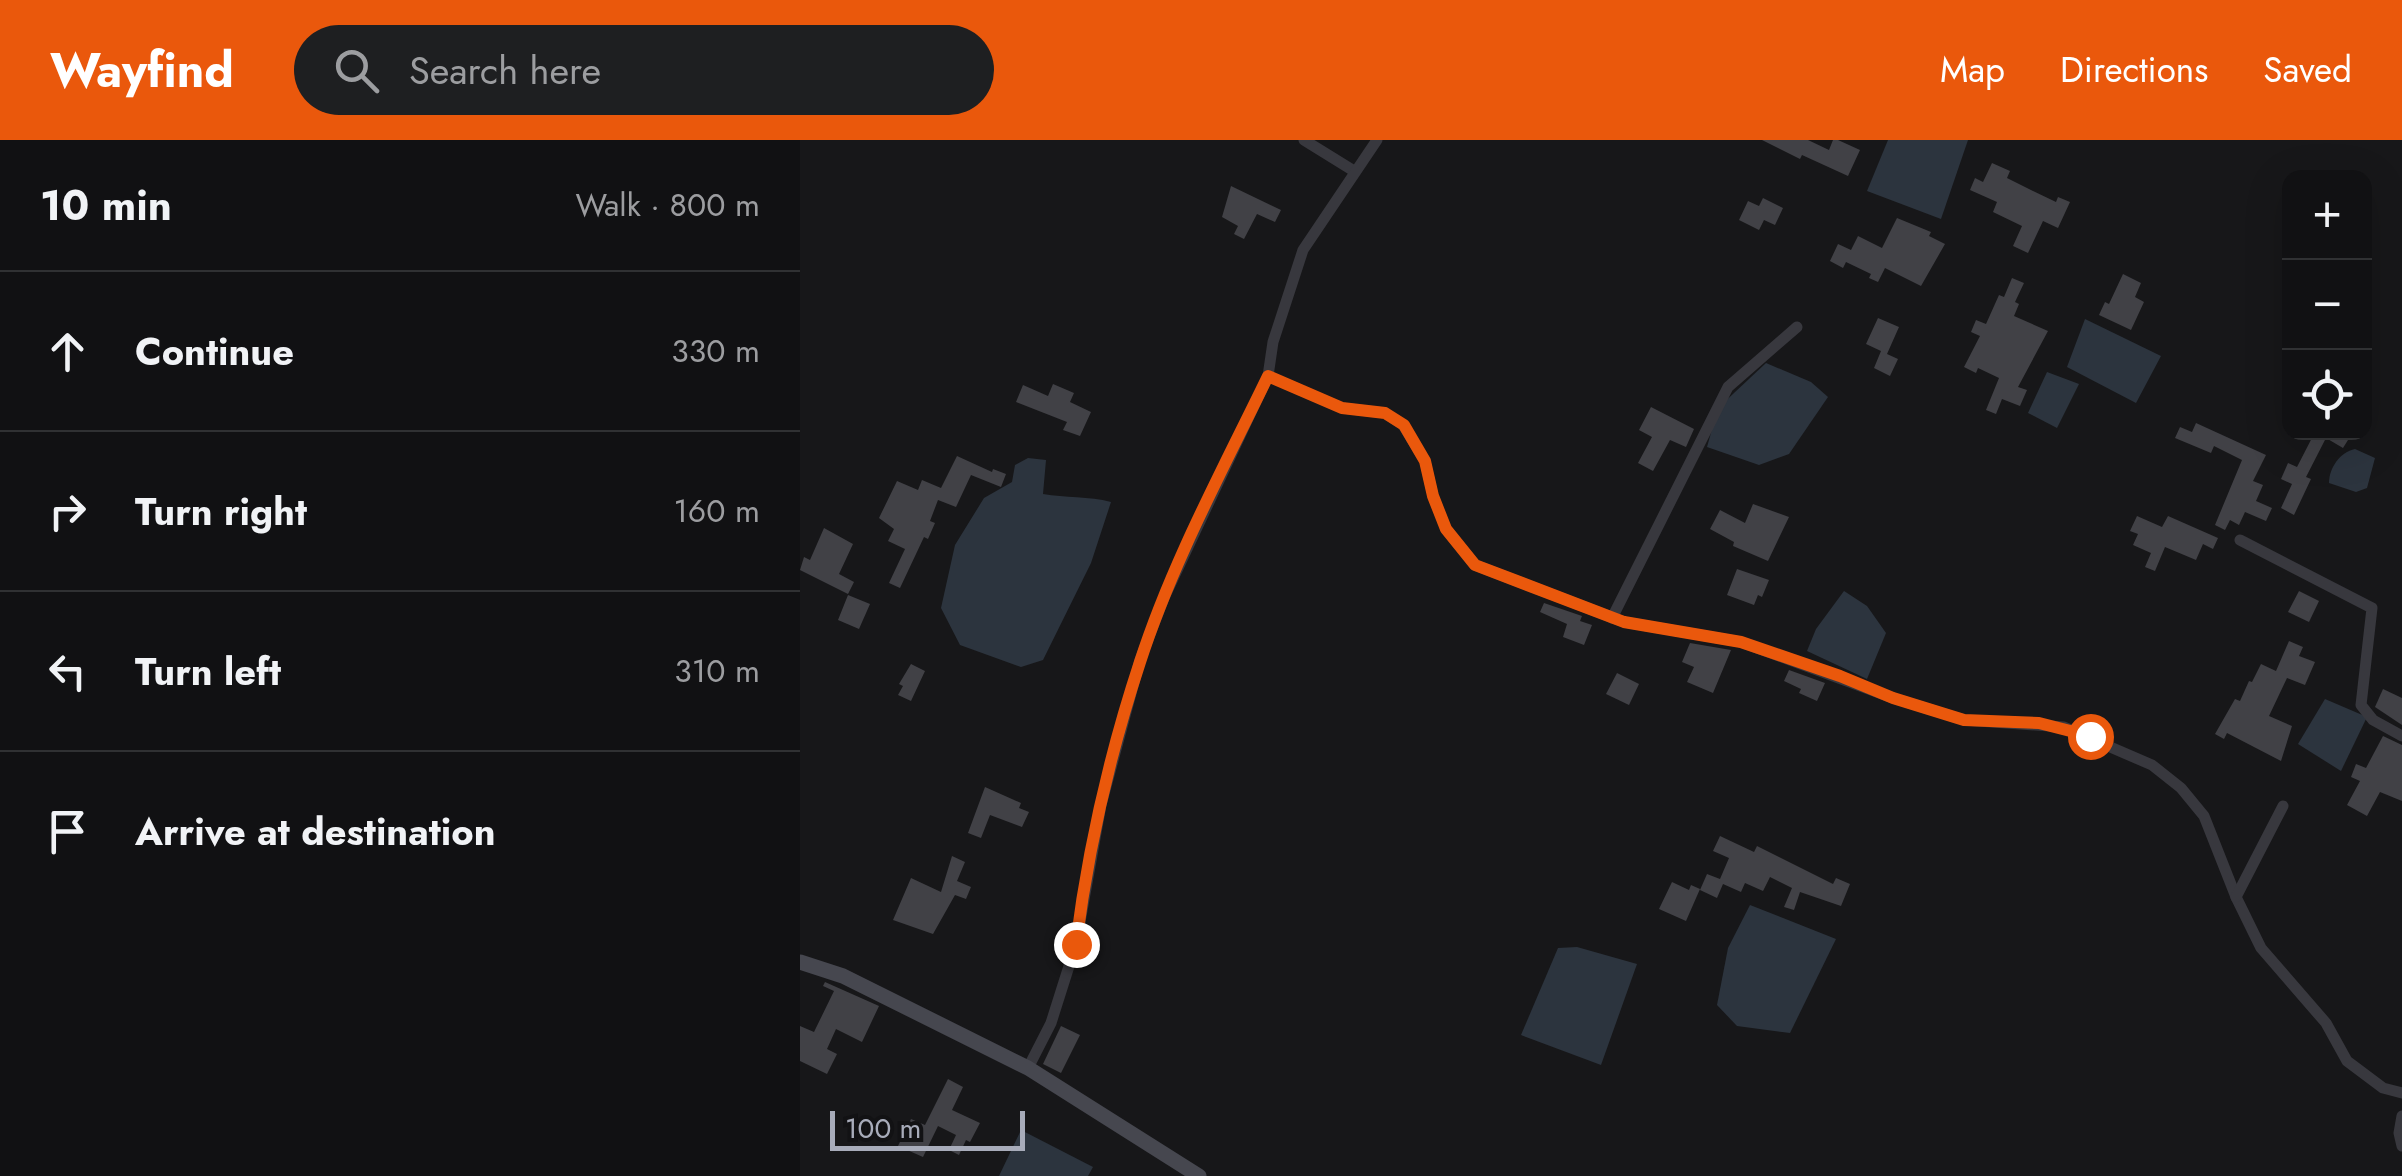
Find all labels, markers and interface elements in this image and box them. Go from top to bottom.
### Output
search box [294,25,994,115]
text: Wayfind [50,36,234,105]
icon: search [329,43,384,98]
text: Search here [409,43,601,98]
text: Map [1940,45,2005,95]
text: Directions [2060,45,2208,95]
text: Saved [2263,45,2352,95]
map controls [2282,170,2372,440]
button: + [2282,170,2372,260]
text: 10 min [40,175,172,236]
text: Walk · 800 m [575,182,760,228]
button: − [2282,260,2372,350]
icon: ahead [40,324,95,379]
text: Continue [135,324,294,379]
text: 330 m [671,328,760,374]
button: locate [2282,350,2372,440]
icon: right [40,484,95,539]
text: Turn right [135,484,307,539]
text: 160 m [673,488,760,534]
icon: left [40,644,95,699]
text: Turn left [135,644,281,699]
text: 310 m [674,648,760,694]
route start [2068,714,2114,760]
icon: arrive [40,804,95,859]
text: Arrive at destination [135,804,496,859]
route end [1054,922,1100,968]
scale bar [830,1106,1025,1150]
text: 100 m [845,1108,921,1149]

